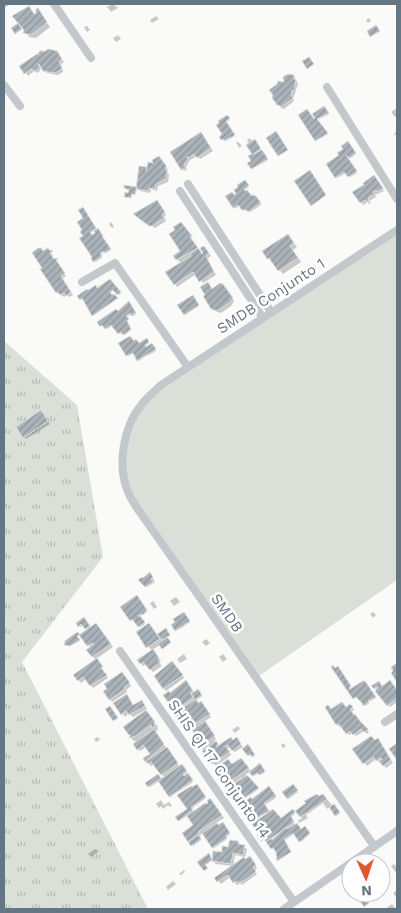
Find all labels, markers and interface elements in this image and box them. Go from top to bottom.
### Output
street label: SMDB Conjunto 1 [214,254,328,338]
street label: SMDB [207,590,247,636]
street label: SHIS QI 17 Conjunto 14 [164,696,274,842]
north arrow [341,853,391,903]
text: N [361,883,372,899]

